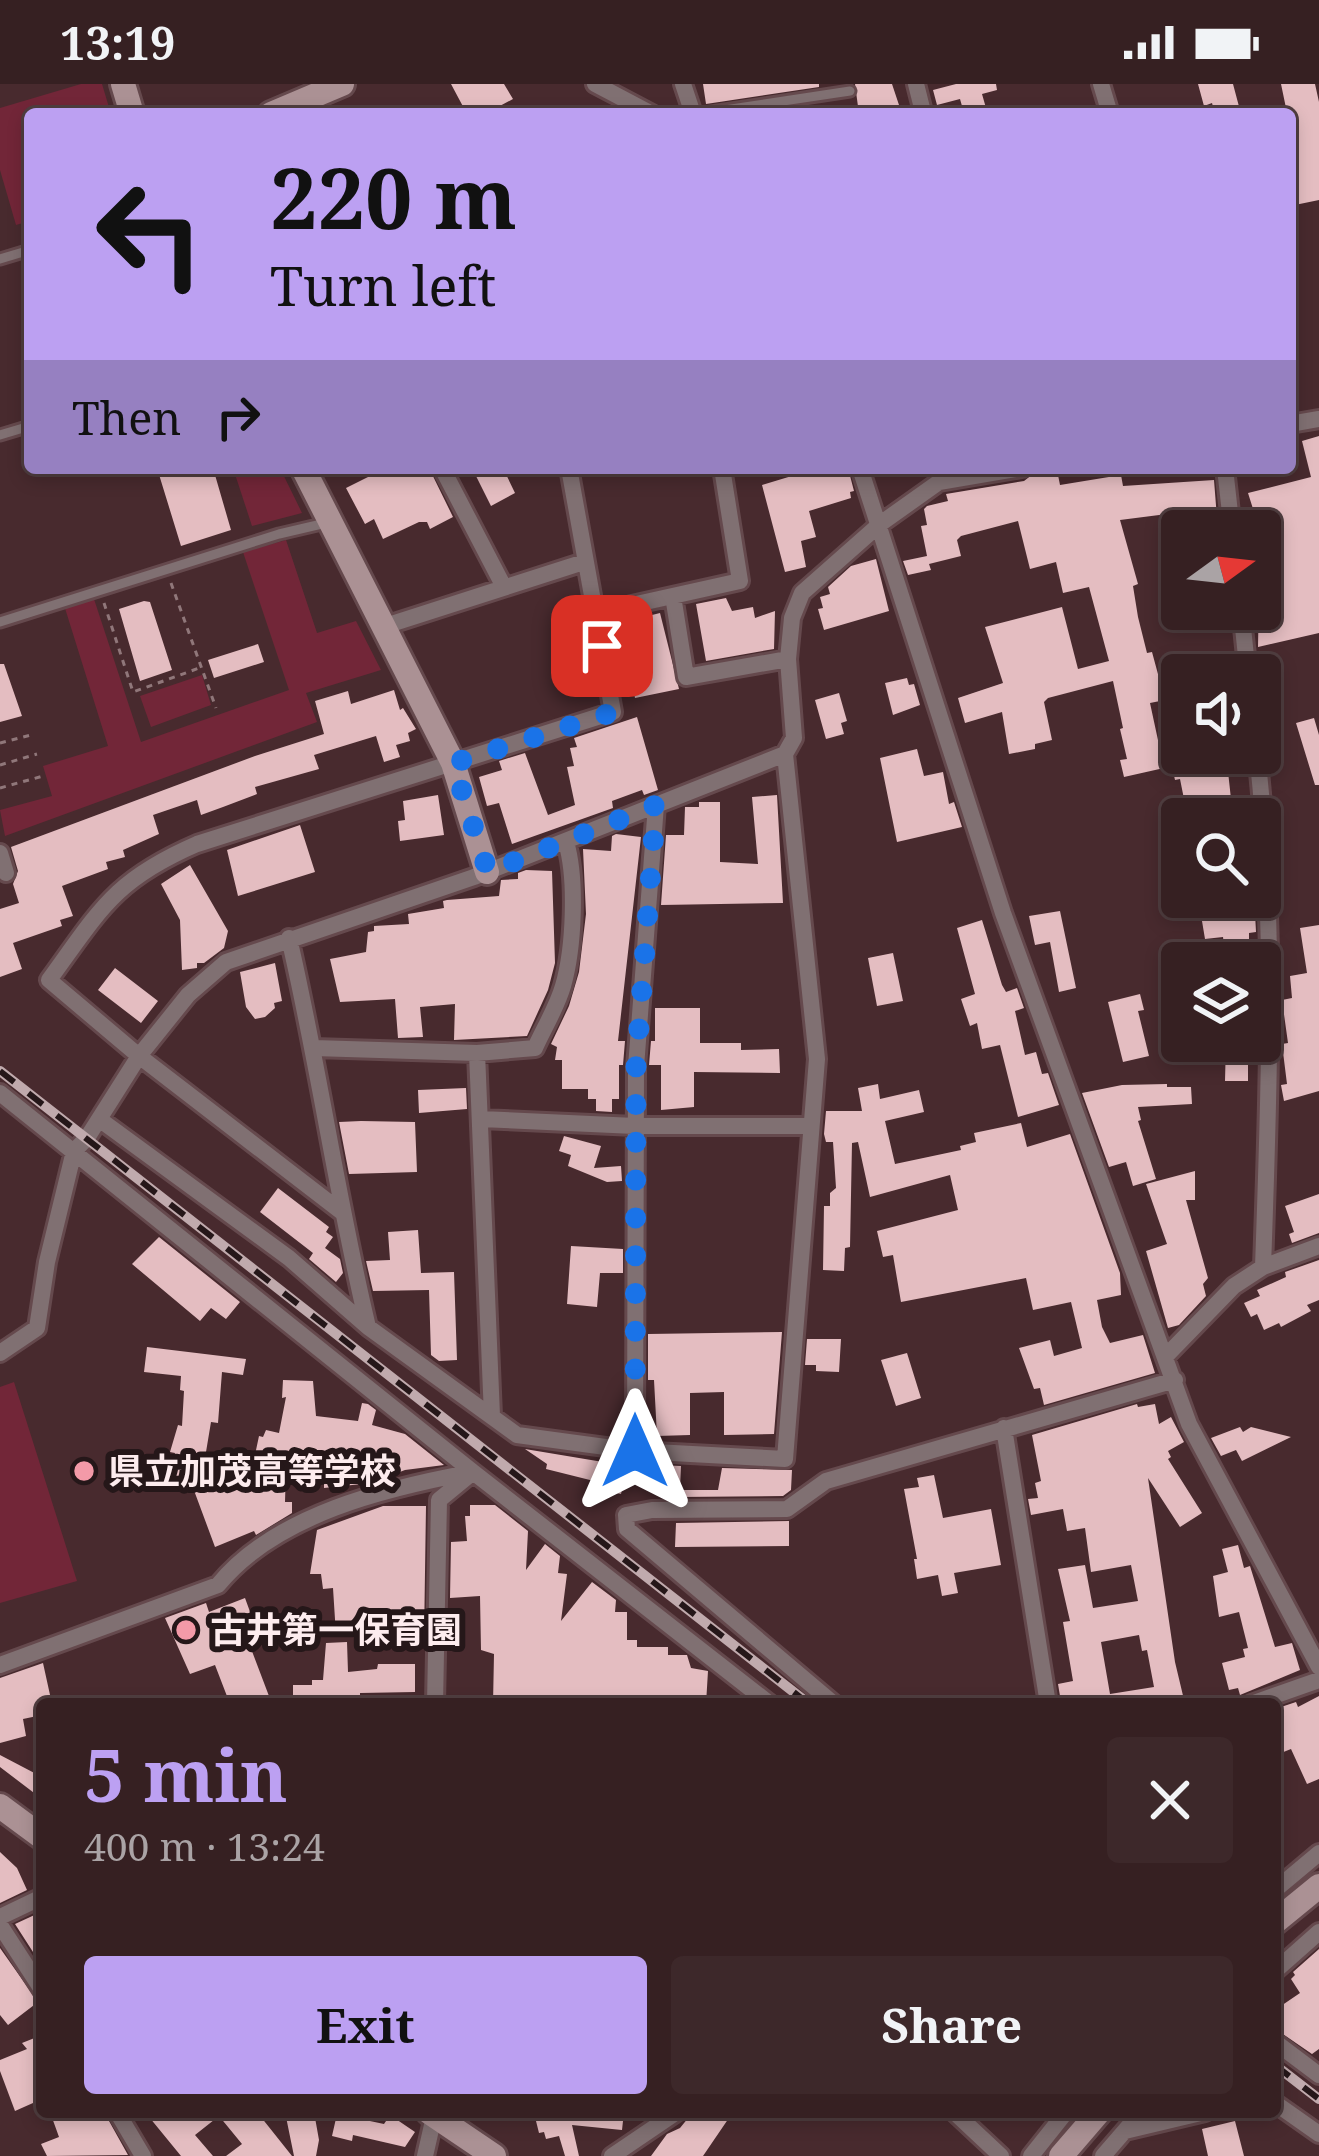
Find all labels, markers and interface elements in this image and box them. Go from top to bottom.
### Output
text: 13:19 [60,12,175,73]
text: 220 m [270,139,517,254]
icon: left [72,156,228,312]
text: Turn left [270,248,496,322]
icon: right [205,384,271,450]
text: Then [72,387,181,448]
north arrow [1161,510,1281,630]
map controls [1161,510,1281,1062]
pin [551,595,653,697]
icon: arrive [569,613,635,679]
button: sound [1161,654,1281,774]
button: search [1161,798,1281,918]
button: layers [1161,942,1281,1062]
position arrow [572,1388,698,1514]
place label: 県立加茂高等学校 [108,1446,396,1495]
marker: 県立加茂高等学校 [71,1458,97,1484]
place label: 古井第一保育園 [210,1605,462,1654]
marker: 古井第一保育園 [173,1617,199,1643]
text: 5 min [84,1725,288,1823]
button: close [1107,1737,1233,1863]
text: 400 m · 13:24 [84,1819,325,1872]
button: Exit [84,1956,647,2094]
button: Share [671,1956,1233,2094]

